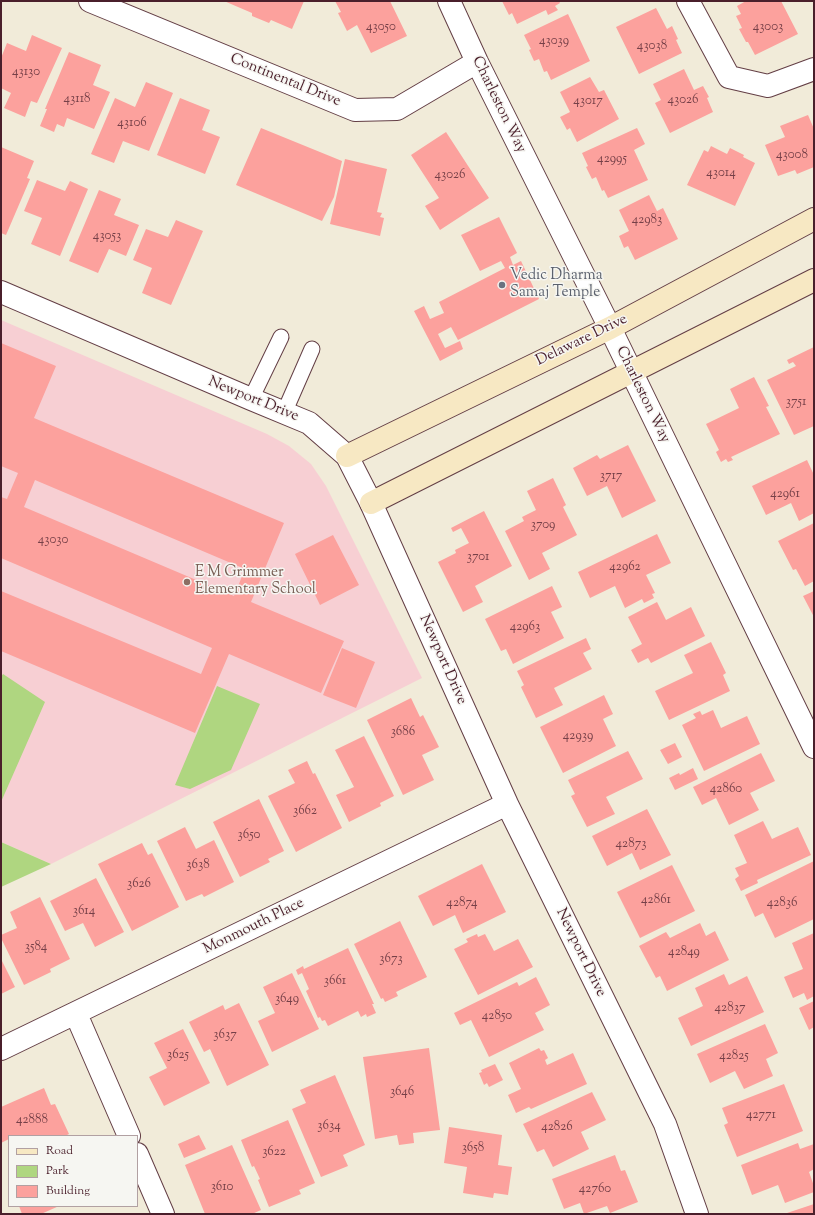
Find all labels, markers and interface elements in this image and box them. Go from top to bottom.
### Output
house number: 43050 [366,20,396,36]
house number: 43003 [753,20,783,36]
house number: 43039 [539,34,569,50]
house number: 43038 [637,39,667,55]
street label: Continental Drive [227,51,343,111]
street label: Charleston Way [467,54,529,156]
house number: 43130 [12,65,40,81]
house number: 43118 [63,92,91,108]
house number: 43026 [668,93,698,109]
house number: 43017 [573,94,603,110]
house number: 43106 [117,116,147,132]
house number: 43008 [776,148,808,164]
house number: 42995 [597,152,627,168]
house number: 43014 [706,166,736,182]
house number: 43026 [435,168,465,184]
house number: 42983 [632,213,662,229]
house number: 43053 [93,229,121,245]
place label: Vedic Dharma Samaj Temple [510,267,603,302]
marker: Vedic Dharma Samaj Temple [497,280,507,290]
street label: Delaware Drive [533,311,631,371]
street label: Charleston Way [611,344,673,446]
street label: Newport Drive [205,374,301,426]
house number: 3751 [786,395,806,411]
house number: 3717 [600,469,622,485]
house number: 42961 [770,487,800,503]
house number: 3709 [531,518,555,534]
house number: 43030 [38,533,68,549]
house number: 3701 [467,550,489,566]
house number: 42962 [609,560,641,576]
place label: E M Grimmer Elementary School [195,564,316,599]
marker: E M Grimmer Elementary School [182,577,192,587]
street label: Newport Drive [414,612,470,708]
house number: 42963 [510,620,540,636]
house number: 3686 [391,725,415,741]
house number: 42939 [563,729,593,745]
house number: 42860 [710,782,742,798]
house number: 3662 [293,804,317,820]
house number: 3650 [238,828,260,844]
house number: 42873 [616,837,646,853]
house number: 3638 [186,858,210,874]
house number: 3626 [127,877,151,893]
house number: 42861 [641,893,671,909]
street label: Monmouth Place [201,895,307,959]
house number: 42874 [446,896,478,912]
house number: 42836 [767,896,797,912]
house number: 3614 [73,904,95,920]
street label: Newport Drive [551,906,609,1000]
house number: 3584 [25,940,47,956]
house number: 42849 [668,945,700,961]
house number: 3673 [379,952,403,968]
house number: 3661 [324,974,346,990]
house number: 3649 [275,992,299,1008]
house number: 42837 [715,1001,745,1017]
house number: 42850 [482,1009,512,1025]
house number: 3637 [213,1028,237,1044]
house number: 3625 [167,1048,189,1064]
house number: 42825 [719,1049,749,1065]
house number: 3646 [390,1085,414,1101]
house number: 42771 [746,1108,776,1124]
house number: 42888 [16,1113,48,1129]
house number: 3634 [317,1119,341,1135]
house number: 42826 [541,1120,573,1136]
legend [8,1135,138,1207]
house number: 3658 [462,1141,484,1157]
text: Road [46,1142,73,1160]
house number: 3622 [262,1145,286,1161]
text: Park [46,1162,69,1180]
house number: 3610 [211,1180,233,1196]
text: Building [46,1182,90,1200]
house number: 42760 [579,1182,611,1198]

